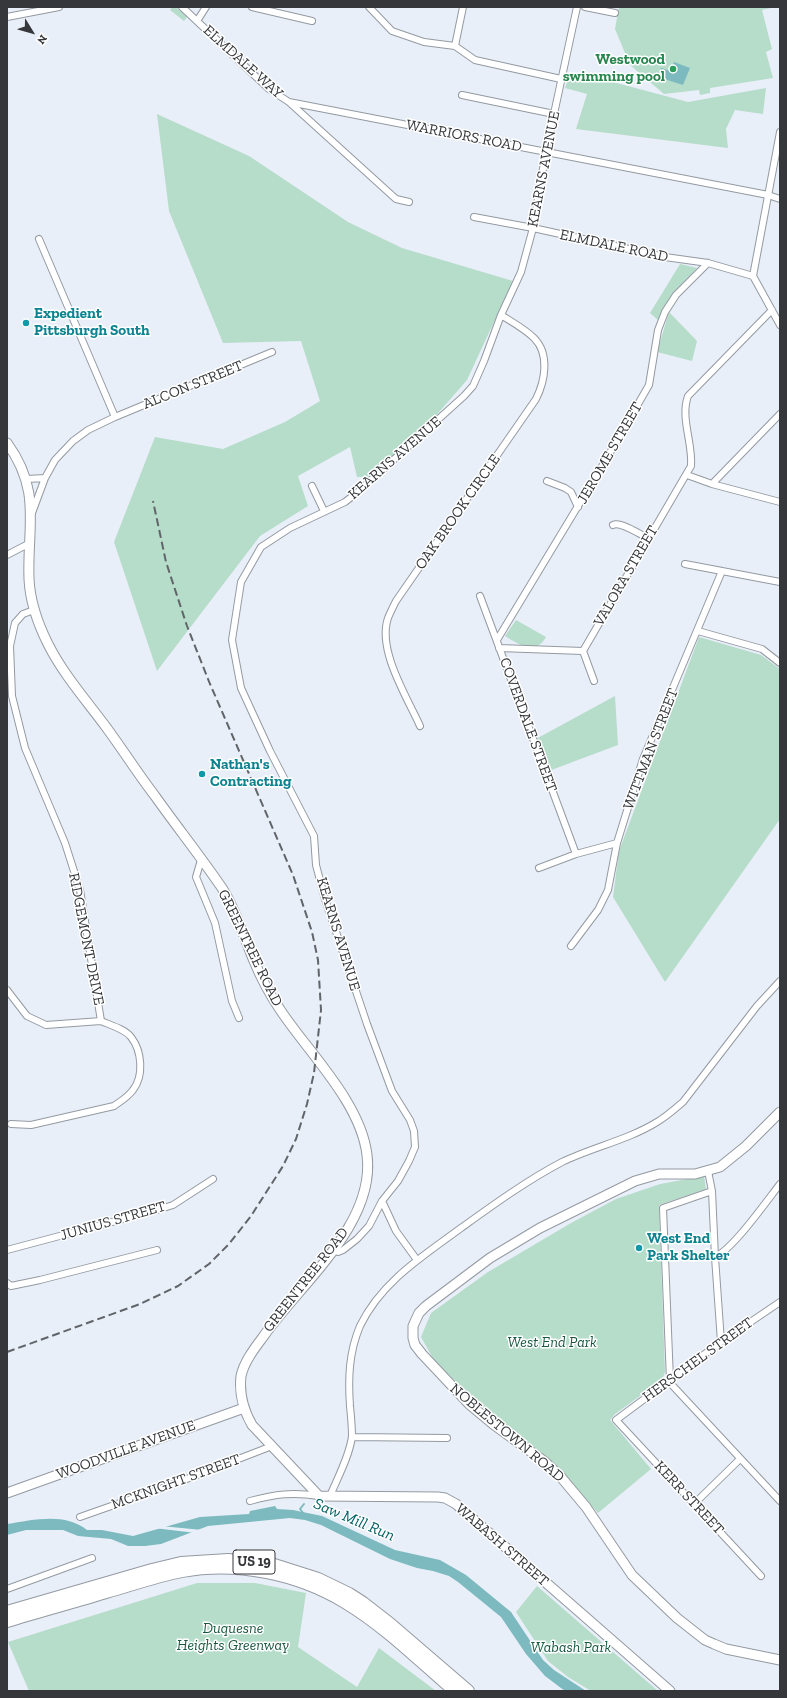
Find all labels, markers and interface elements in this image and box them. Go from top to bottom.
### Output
north arrow [12,12,52,52]
street label: ELMDALE WAY [199,21,287,103]
text: N [34,32,50,47]
place label: Westwood swimming pool [563,51,665,86]
marker: Westwood swimming pool [668,64,678,74]
street label: KEARNS AVENUE [524,109,564,229]
street label: WARRIORS ROAD [405,116,523,156]
street label: ELMDALE ROAD [558,226,670,266]
place label: Expedient Pittsburgh South [34,305,150,340]
marker: Expedient Pittsburgh South [21,318,31,328]
street label: ALCON STREET [140,357,246,413]
street label: JEROME STREET [574,399,646,507]
street label: KEARNS AVENUE [345,413,445,503]
street label: OAK BROOK CIRCLE [411,451,505,573]
street label: VALORA STREET [590,522,662,630]
street label: COVERDALE STREET [495,655,561,795]
street label: WITTMAN STREET [620,686,682,812]
place label: Nathan's Contracting [210,756,292,791]
marker: Nathan's Contracting [197,769,207,779]
street label: RIDGEMONT DRIVE [64,871,108,1007]
street label: KEARNS AVENUE [312,875,364,993]
street label: GREENTREE ROAD [214,887,286,1009]
street label: JUNIUS STREET [58,1197,168,1245]
street label: GREENTREE ROAD [260,1224,352,1336]
place label: West End Park Shelter [647,1230,729,1265]
marker: West End Park Shelter [634,1243,644,1253]
street label: HERSCHEL STREET [639,1314,757,1406]
park label: West End Park [507,1334,597,1352]
street label: NOBLESTOWN ROAD [446,1380,568,1486]
street label: WOODVILLE AVENUE [54,1416,198,1484]
street label: MCKNIGHT STREET [109,1450,243,1514]
street label: KERR STREET [650,1458,728,1538]
water label: Saw Mill Run [311,1494,397,1546]
street label: WABASH STREET [452,1500,552,1590]
road number: US 19 [233,1550,275,1574]
park label: Duquesne Heights Greenway [177,1620,289,1655]
park label: Wabash Park [531,1639,611,1657]

